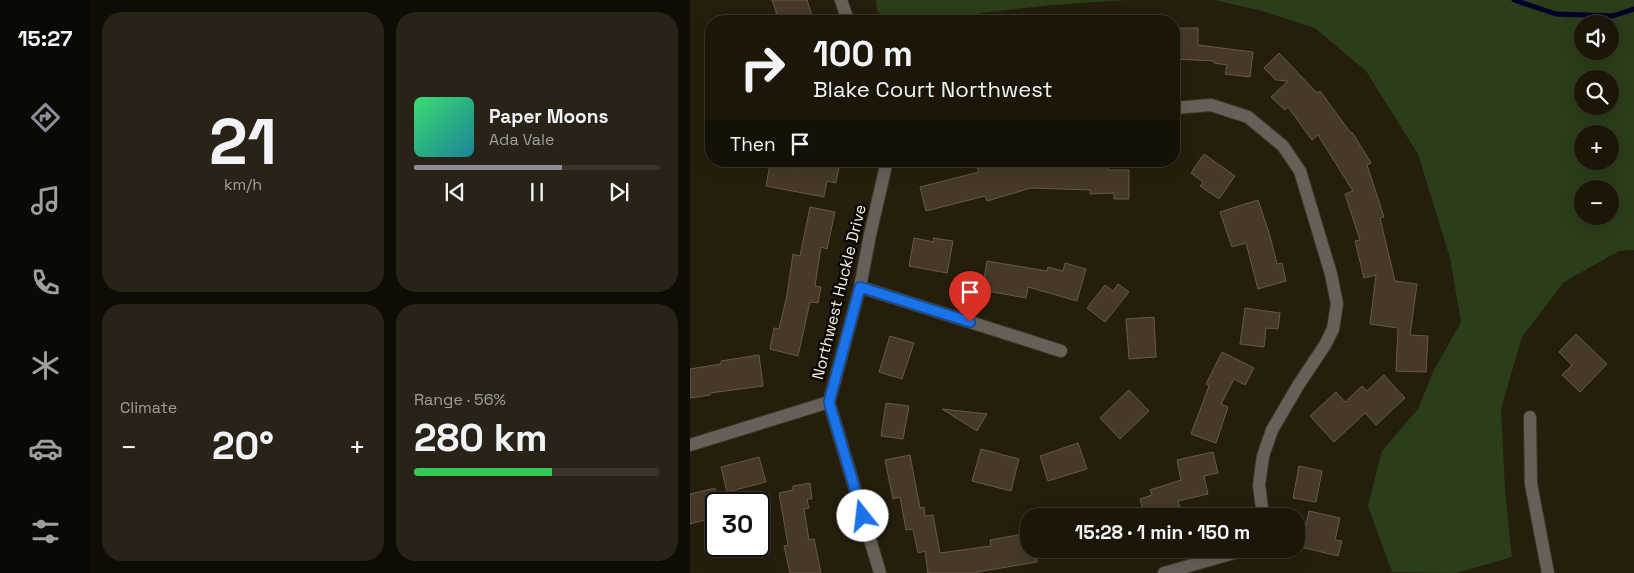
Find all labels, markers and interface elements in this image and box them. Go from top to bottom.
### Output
map controls [1574,15,1619,225]
button: sound [1574,15,1619,60]
text: 15:27 [18,24,72,52]
text: 100 m [813,32,913,76]
icon: right [730,35,795,100]
button: search [1574,70,1619,115]
text: Blake Court Northwest [813,75,1053,103]
icon: directions [28,100,63,135]
text: 21 [209,100,277,183]
text: Paper Moons [489,104,608,129]
button: + [1574,125,1619,170]
text: Ada Vale [489,129,554,150]
icon: arrive [786,130,814,158]
text: Then [730,132,776,157]
text: km/h [224,174,262,195]
icon: previous [441,178,469,206]
icon: pause [523,178,551,206]
icon: next [605,178,633,206]
button: − [1574,180,1619,225]
icon: music [28,183,63,218]
street label: Northwest Huckle Drive [807,202,871,382]
icon: phone [28,265,63,300]
pin [949,271,991,322]
icon: arrive [956,278,984,306]
icon: climate [28,348,63,383]
text: Range · 56% [414,389,506,410]
text: Climate [120,397,177,418]
text: 280 km [414,414,548,462]
text: 20° [212,422,274,470]
text: − [120,429,137,465]
text: + [349,429,366,465]
icon: car [28,431,63,466]
position arrow [836,489,888,541]
speed limit sign: 30 [705,492,770,557]
icon: filters [28,514,63,549]
text: 15:28 · 1 min · 150 m [1075,520,1250,545]

